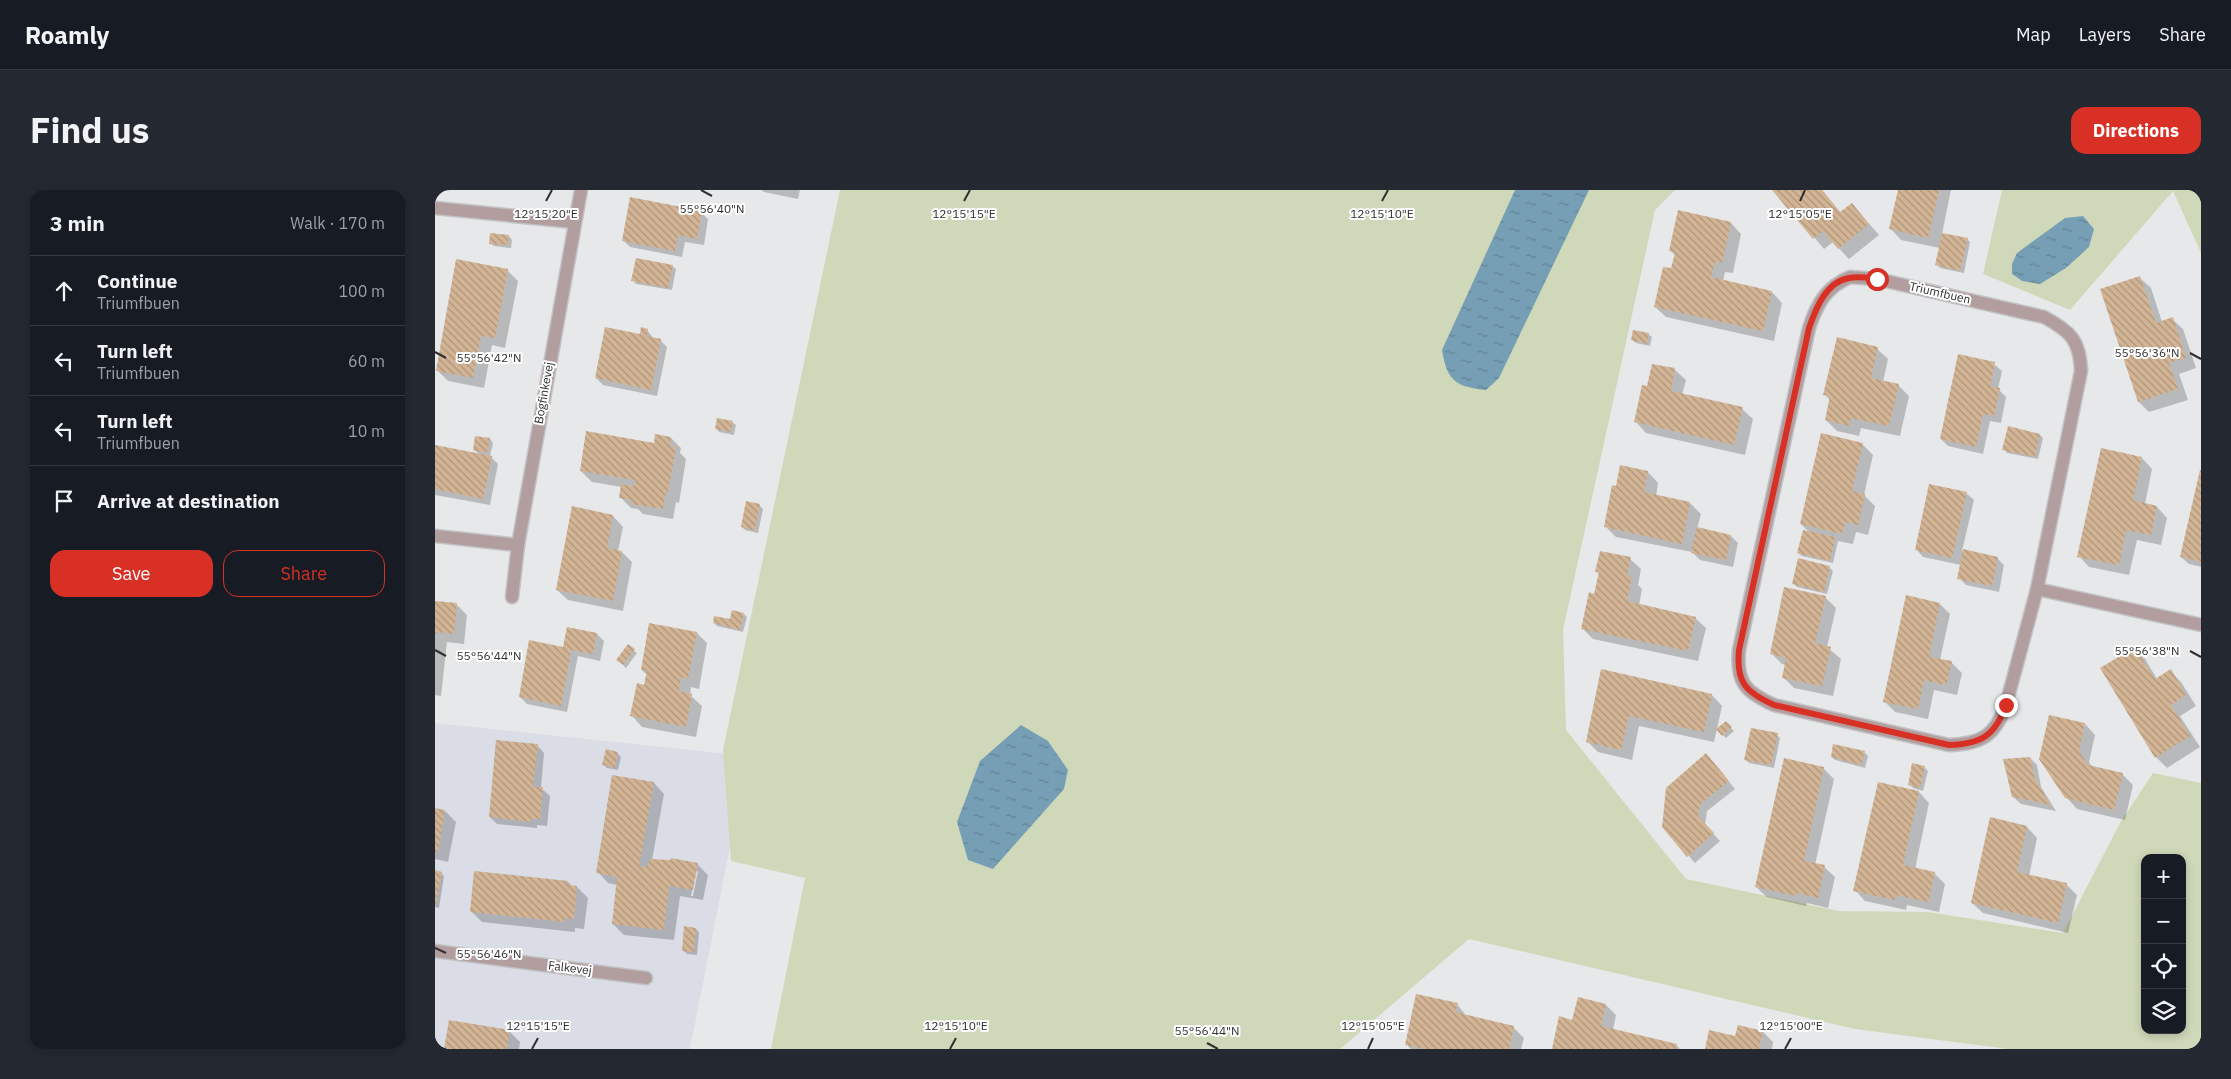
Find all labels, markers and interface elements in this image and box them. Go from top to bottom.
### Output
text: Roamly [25,19,109,51]
text: Map [2016,23,2051,46]
text: Layers [2079,23,2131,46]
text: Share [2159,23,2206,46]
text: Find us [30,107,149,153]
button: Directions [2071,107,2201,154]
text: 55°56'40"N [679,201,745,216]
text: 12°15'20"E [514,206,578,221]
text: 12°15'15"E [932,206,996,221]
text: 12°15'10"E [1350,206,1414,221]
text: 12°15'05"E [1768,206,1832,221]
text: 3 min [50,209,105,237]
text: Walk · 170 m [290,213,385,233]
route start [1866,268,1889,291]
text: Continue [97,269,177,293]
icon: ahead [50,277,78,305]
street label: Triumfbuen [1908,278,1972,307]
text: 100 m [338,281,385,301]
text: Triumfbuen [97,293,180,313]
text: Turn left [97,339,173,363]
text: 55°56'36"N [2114,345,2180,360]
icon: left [50,347,78,375]
text: 55°56'42"N [456,350,522,365]
text: 60 m [348,351,385,371]
street label: Bogfinkevej [531,361,556,425]
text: Triumfbuen [97,363,180,383]
text: Turn left [97,409,173,433]
icon: left [50,417,78,445]
text: 10 m [348,421,385,441]
text: Triumfbuen [97,433,180,453]
icon: arrive [50,487,78,515]
text: Arrive at destination [97,489,280,513]
button: Save [50,550,213,597]
button: Share [223,550,385,597]
text: 55°56'38"N [2114,643,2180,658]
text: 55°56'44"N [456,648,522,663]
route end [1995,694,2018,717]
map controls [2141,854,2186,1034]
button: + [2141,854,2186,899]
button: − [2141,899,2186,944]
button: locate [2141,944,2186,989]
text: 55°56'46"N [456,946,522,961]
street label: Falkevej [547,957,593,978]
button: layers [2141,989,2186,1034]
text: 12°15'15"E [506,1018,570,1033]
text: 12°15'10"E [924,1018,988,1033]
text: 12°15'05"E [1341,1018,1405,1033]
text: 12°15'00"E [1759,1018,1823,1033]
text: 55°56'44"N [1174,1023,1240,1038]

